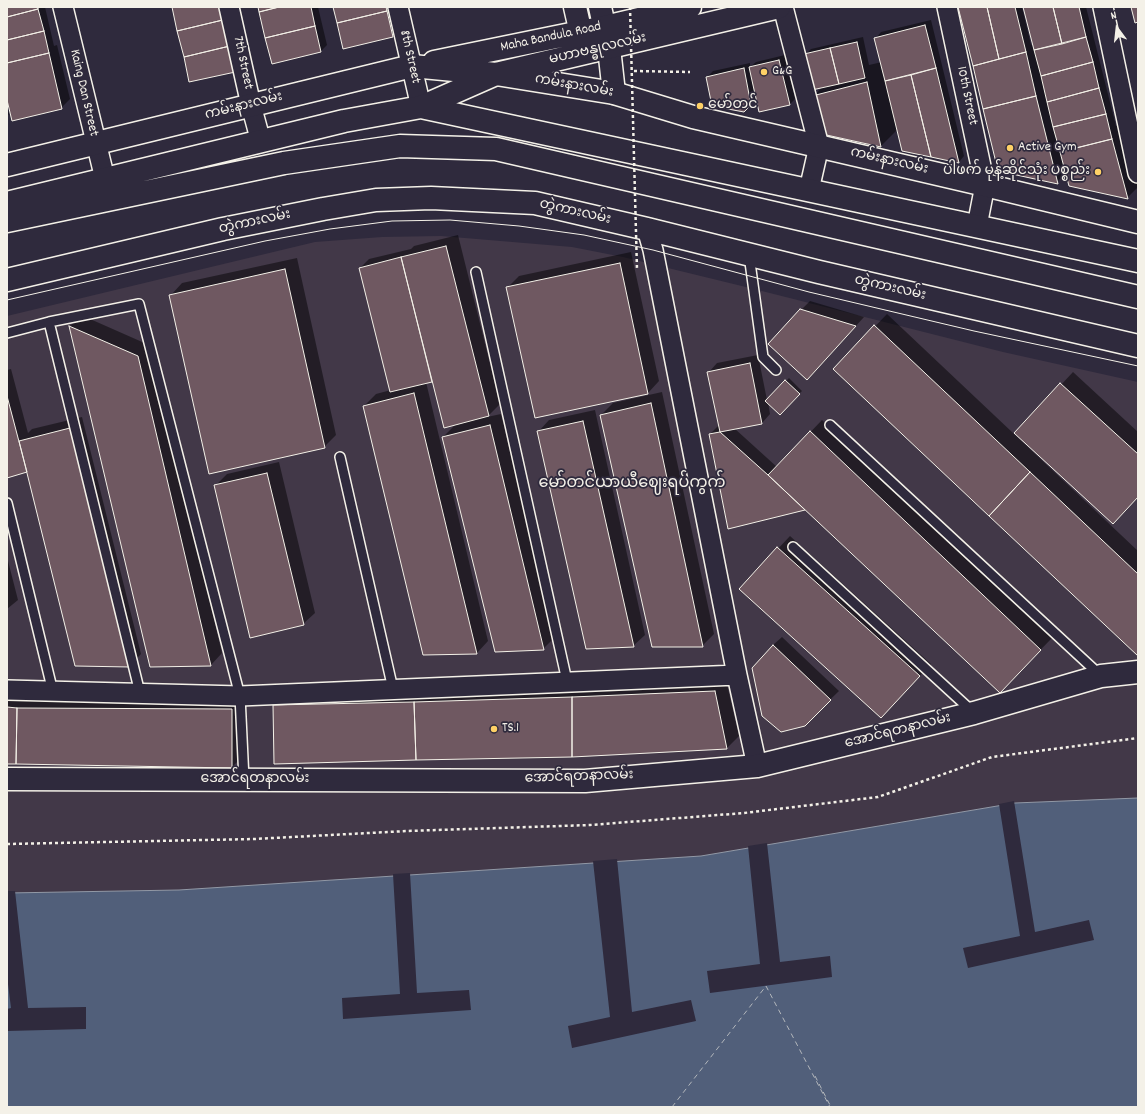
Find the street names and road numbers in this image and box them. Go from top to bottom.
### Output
street label: Maha Bandula Road [499,19,603,57]
street label: 8th Street [395,29,423,85]
street label: မဟာဗန္ဓုလလမ်း [548,31,648,69]
street label: 7th Street [228,35,256,91]
street label: Kaing Dan Street [65,48,101,138]
street label: 10th Street [952,65,980,127]
street label: ကမ်းနားလမ်း [533,72,615,102]
street label: ကမ်းနားလမ်း [203,89,285,125]
street label: ကမ်းနားလမ်း [848,145,930,179]
street label: တွဲကားလမ်း [538,197,612,229]
street label: တွဲကားလမ်း [218,207,292,239]
street label: တွဲကားလမ်း [853,273,927,305]
street label: အောင်ရတနာလမ်း [843,711,953,753]
street label: အောင်ရတနာလမ်း [524,768,634,788]
street label: အောင်ရတနာလမ်း [201,772,309,788]

